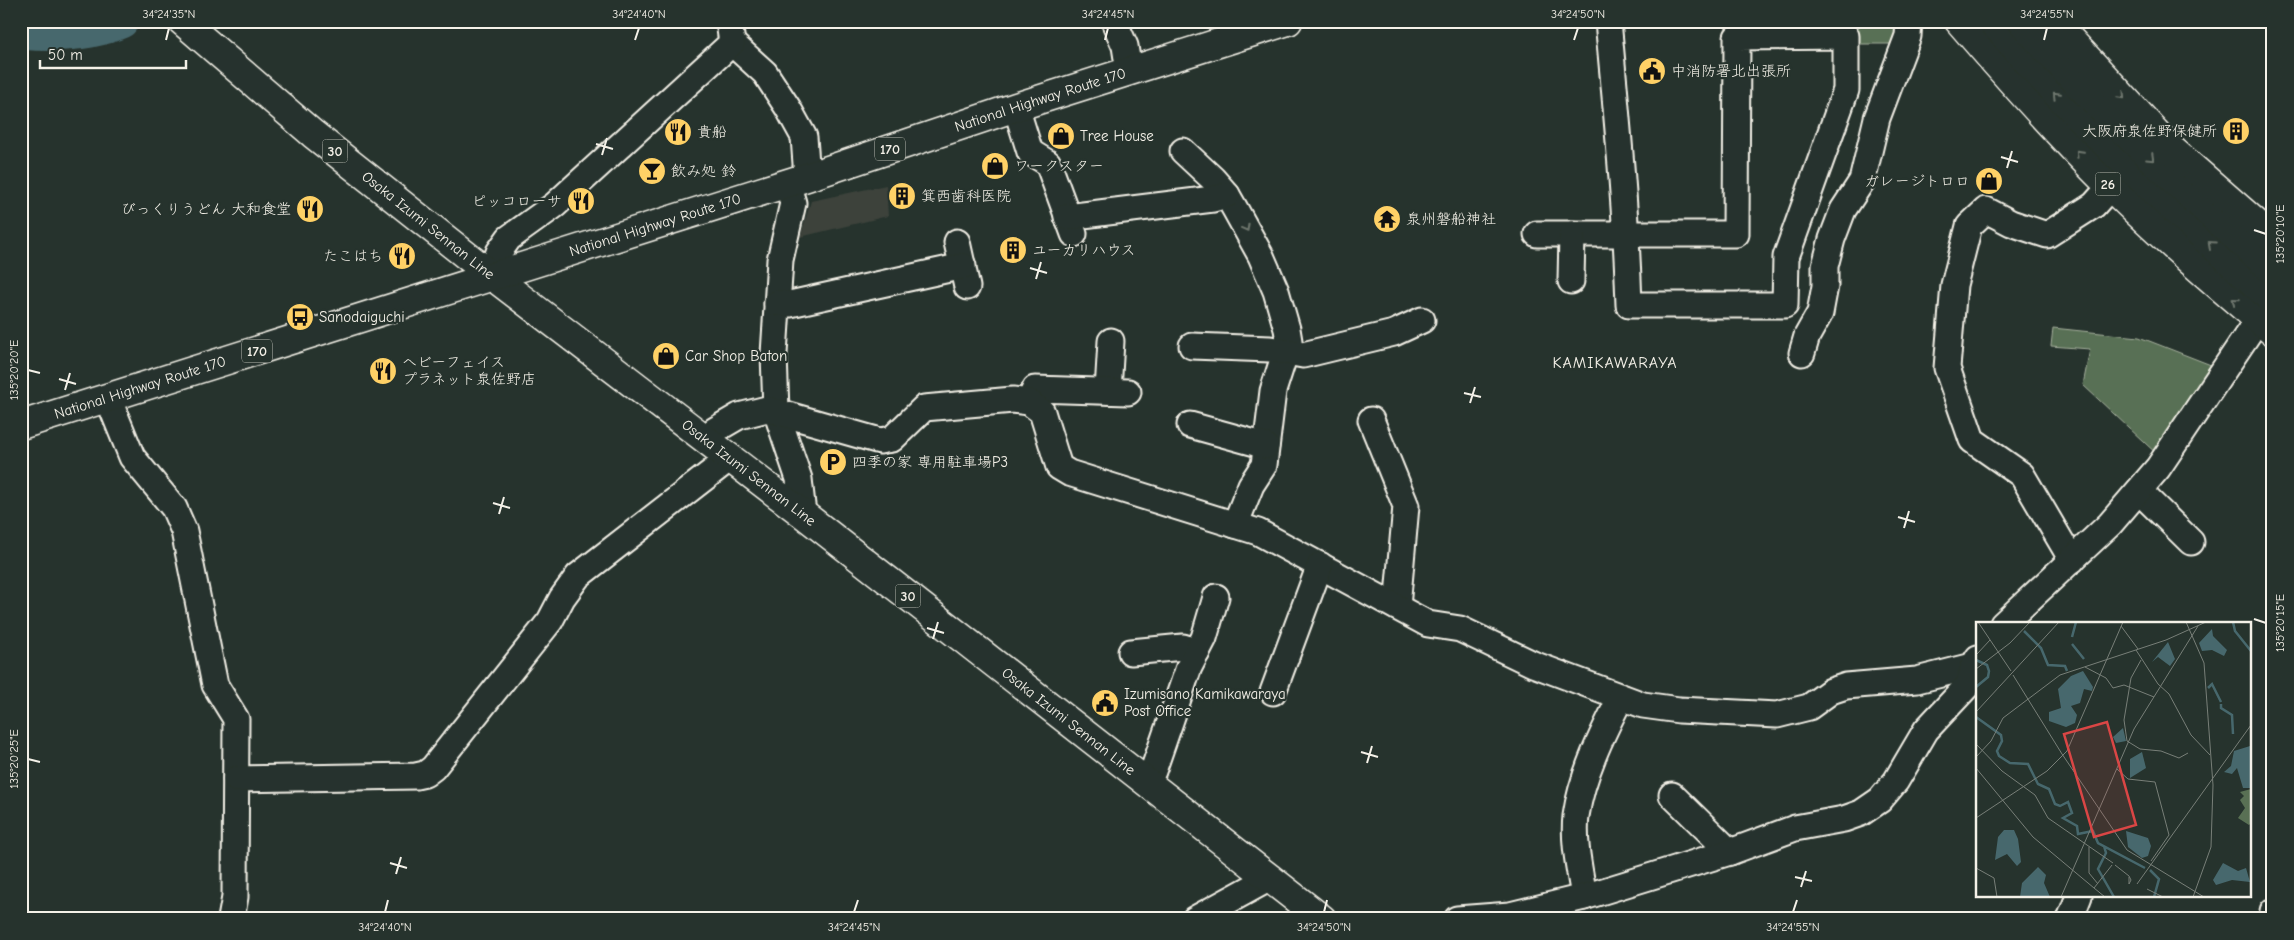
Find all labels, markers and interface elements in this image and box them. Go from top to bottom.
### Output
text: 34°24'35"N [143,7,196,21]
text: 34°24'40"N [612,7,666,21]
text: 34°24'45"N [1082,7,1134,21]
text: 34°24'50"N [1551,7,1605,21]
text: 34°24'55"N [2020,7,2074,21]
scale bar [40,38,186,70]
text: 50 m [48,46,83,64]
public building icon: 中消防署北出張所 [1637,56,1667,86]
place label: 中消防署北出張所 [1671,62,1791,80]
street label: National Highway Route 170 [952,64,1128,136]
one-way arrow [2116,90,2125,99]
one-way arrow [2053,92,2062,101]
building icon: 大阪府泉佐野保健所 [2221,116,2251,146]
restaurant icon: 貴船 [663,117,693,147]
shop icon: Tree House [1046,121,1076,151]
place label: 大阪府泉佐野保健所 [2082,122,2217,140]
place label: 貴船 [697,123,727,141]
place label: Tree House [1080,127,1154,145]
road number: 170 [875,138,905,160]
road number: 30 [322,140,348,162]
one-way arrow [2076,150,2085,159]
shop icon: ワークスター [980,151,1010,181]
one-way arrow [2145,153,2154,162]
bar icon: 飲み処 鈴 [637,156,667,186]
place label: ワークスター [1014,157,1104,175]
place label: 飲み処 鈴 [671,162,736,180]
shop icon: ガレージトロロ [1974,166,2004,196]
street label: Osaka Izumi Sennan Line [358,167,499,284]
place label: ガレージトロロ [1864,172,1970,190]
road number: 26 [2096,172,2120,195]
building icon: 箕西歯科医院 [887,181,917,211]
restaurant icon: ピッコローサ [566,186,596,216]
place label: 箕西歯科医院 [921,187,1011,205]
street label: National Highway Route 170 [567,189,743,260]
place label: ピッコローサ [471,192,562,210]
restaurant icon: びっくりうどん 大和食堂 [295,194,325,224]
place label: びっくりうどん 大和食堂 [121,200,291,218]
temple icon: 泉州磐船神社 [1372,204,1402,234]
text: 135°20'10"E [2273,205,2287,263]
place label: 泉州磐船神社 [1406,210,1496,228]
one-way arrow [1240,223,1250,232]
building icon: ユーカリハウス [998,235,1028,265]
restaurant icon: たこはち [387,241,417,271]
place label: ユーカリハウス [1032,241,1136,259]
one-way arrow [2208,241,2217,250]
place label: たこはち [323,247,383,265]
one-way arrow [2232,298,2241,306]
bus stop icon: Sanodaiguchi [285,302,315,332]
place label: Sanodaiguchi [319,308,405,326]
text: 135°20'20"E [7,340,21,400]
road number: 170 [242,340,272,362]
shop icon: Car Shop Baton [651,341,681,371]
place label: Car Shop Baton [685,347,787,365]
street label: National Highway Route 170 [52,352,228,423]
place label: ヘビーフェイス プラネット泉佐野店 [402,353,536,388]
district label: KAMIKAWARAYA [1553,354,1677,372]
restaurant icon: ヘビーフェイス プラネット泉佐野店 [368,356,398,386]
street label: Osaka Izumi Sennan Line [678,415,820,530]
parking icon: 四季の家 専用駐車場P3 [818,447,848,477]
place label: 四季の家 専用駐車場P3 [852,453,1008,471]
road number: 30 [896,584,920,608]
text: 135°20'15"E [2273,594,2287,652]
inset map [1976,622,2252,898]
street label: Osaka Izumi Sennan Line [998,664,1139,779]
place label: Izumisano Kamikawaraya Post Office [1124,685,1286,720]
public building icon: Izumisano Kamikawaraya Post Office [1090,688,1120,718]
text: 135°20'25"E [7,729,21,789]
text: 34°24'40"N [358,920,412,934]
text: 34°24'45"N [828,920,880,934]
text: 34°24'50"N [1297,920,1351,934]
text: 34°24'55"N [1766,920,1820,934]

